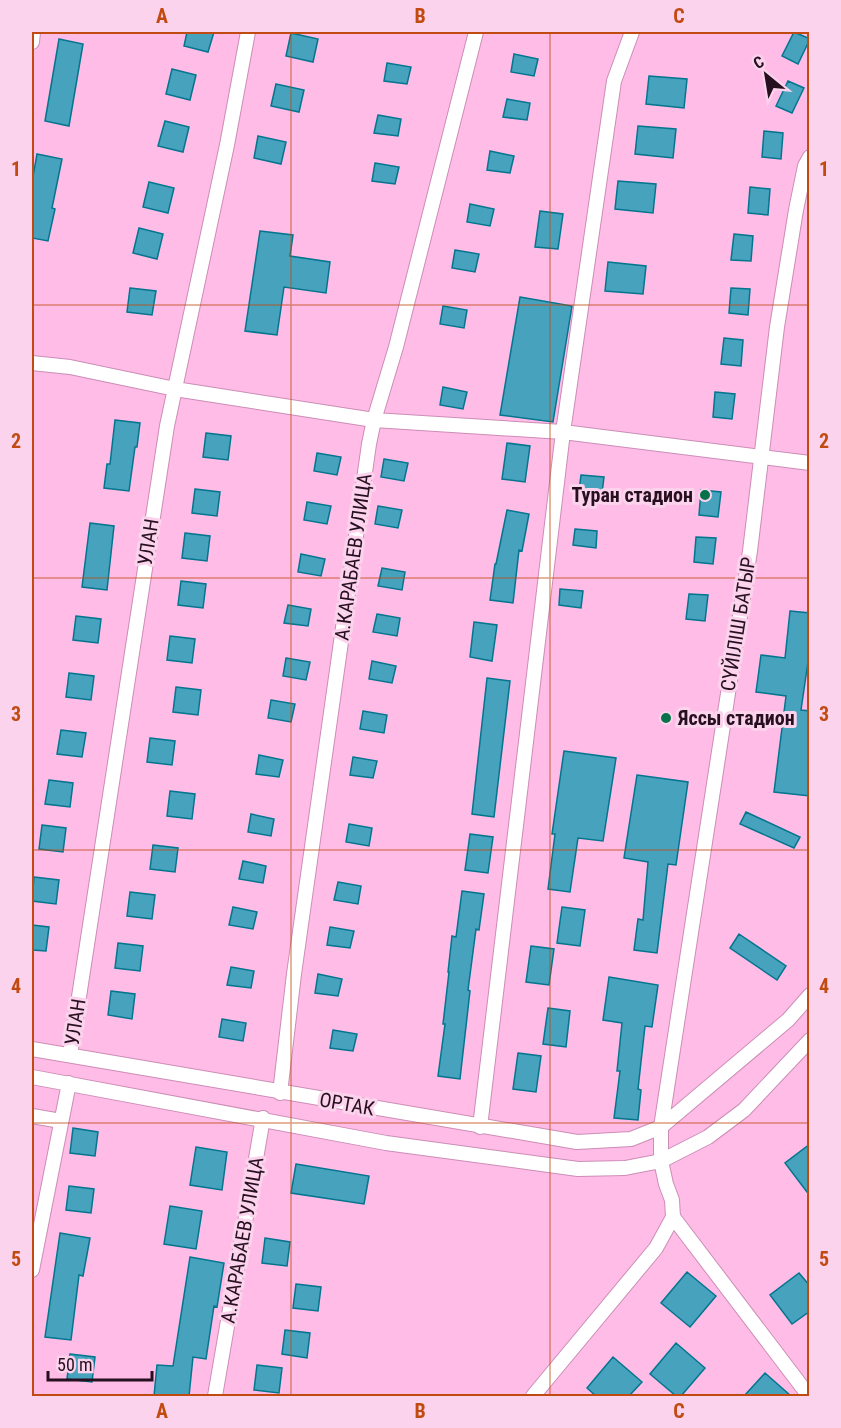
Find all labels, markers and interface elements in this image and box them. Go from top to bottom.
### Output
text: A [156,4,168,28]
text: B [414,4,426,28]
text: C [673,4,685,28]
north arrow [736,45,796,105]
text: С [750,52,767,73]
text: 1 [11,157,21,181]
text: 1 [819,157,829,181]
text: 2 [11,429,21,453]
text: 2 [819,429,829,453]
street label: А.КАРАБАЕВ УЛИЦА [329,471,377,642]
place label: Туран стадион [572,483,693,507]
marker: Туран стадион [698,488,712,502]
street label: УЛАН [132,517,164,567]
street label: СҮЙІЛІШ БАТЫР [716,555,760,693]
text: 3 [11,702,21,726]
text: 3 [819,702,829,726]
place label: Яссы стадион [677,706,795,730]
marker: Яссы стадион [659,711,673,725]
text: 4 [11,974,21,998]
text: 4 [819,974,829,998]
street label: УЛАН [59,997,91,1047]
street label: ОРТАК [318,1087,377,1121]
street label: А.КАРАБАЕВ УЛИЦА [216,1155,269,1325]
text: 5 [11,1247,21,1271]
text: 5 [819,1247,829,1271]
scale bar [48,1344,152,1382]
text: 50 m [57,1354,92,1375]
text: A [156,1399,168,1423]
text: B [414,1399,426,1423]
text: C [673,1399,685,1423]

